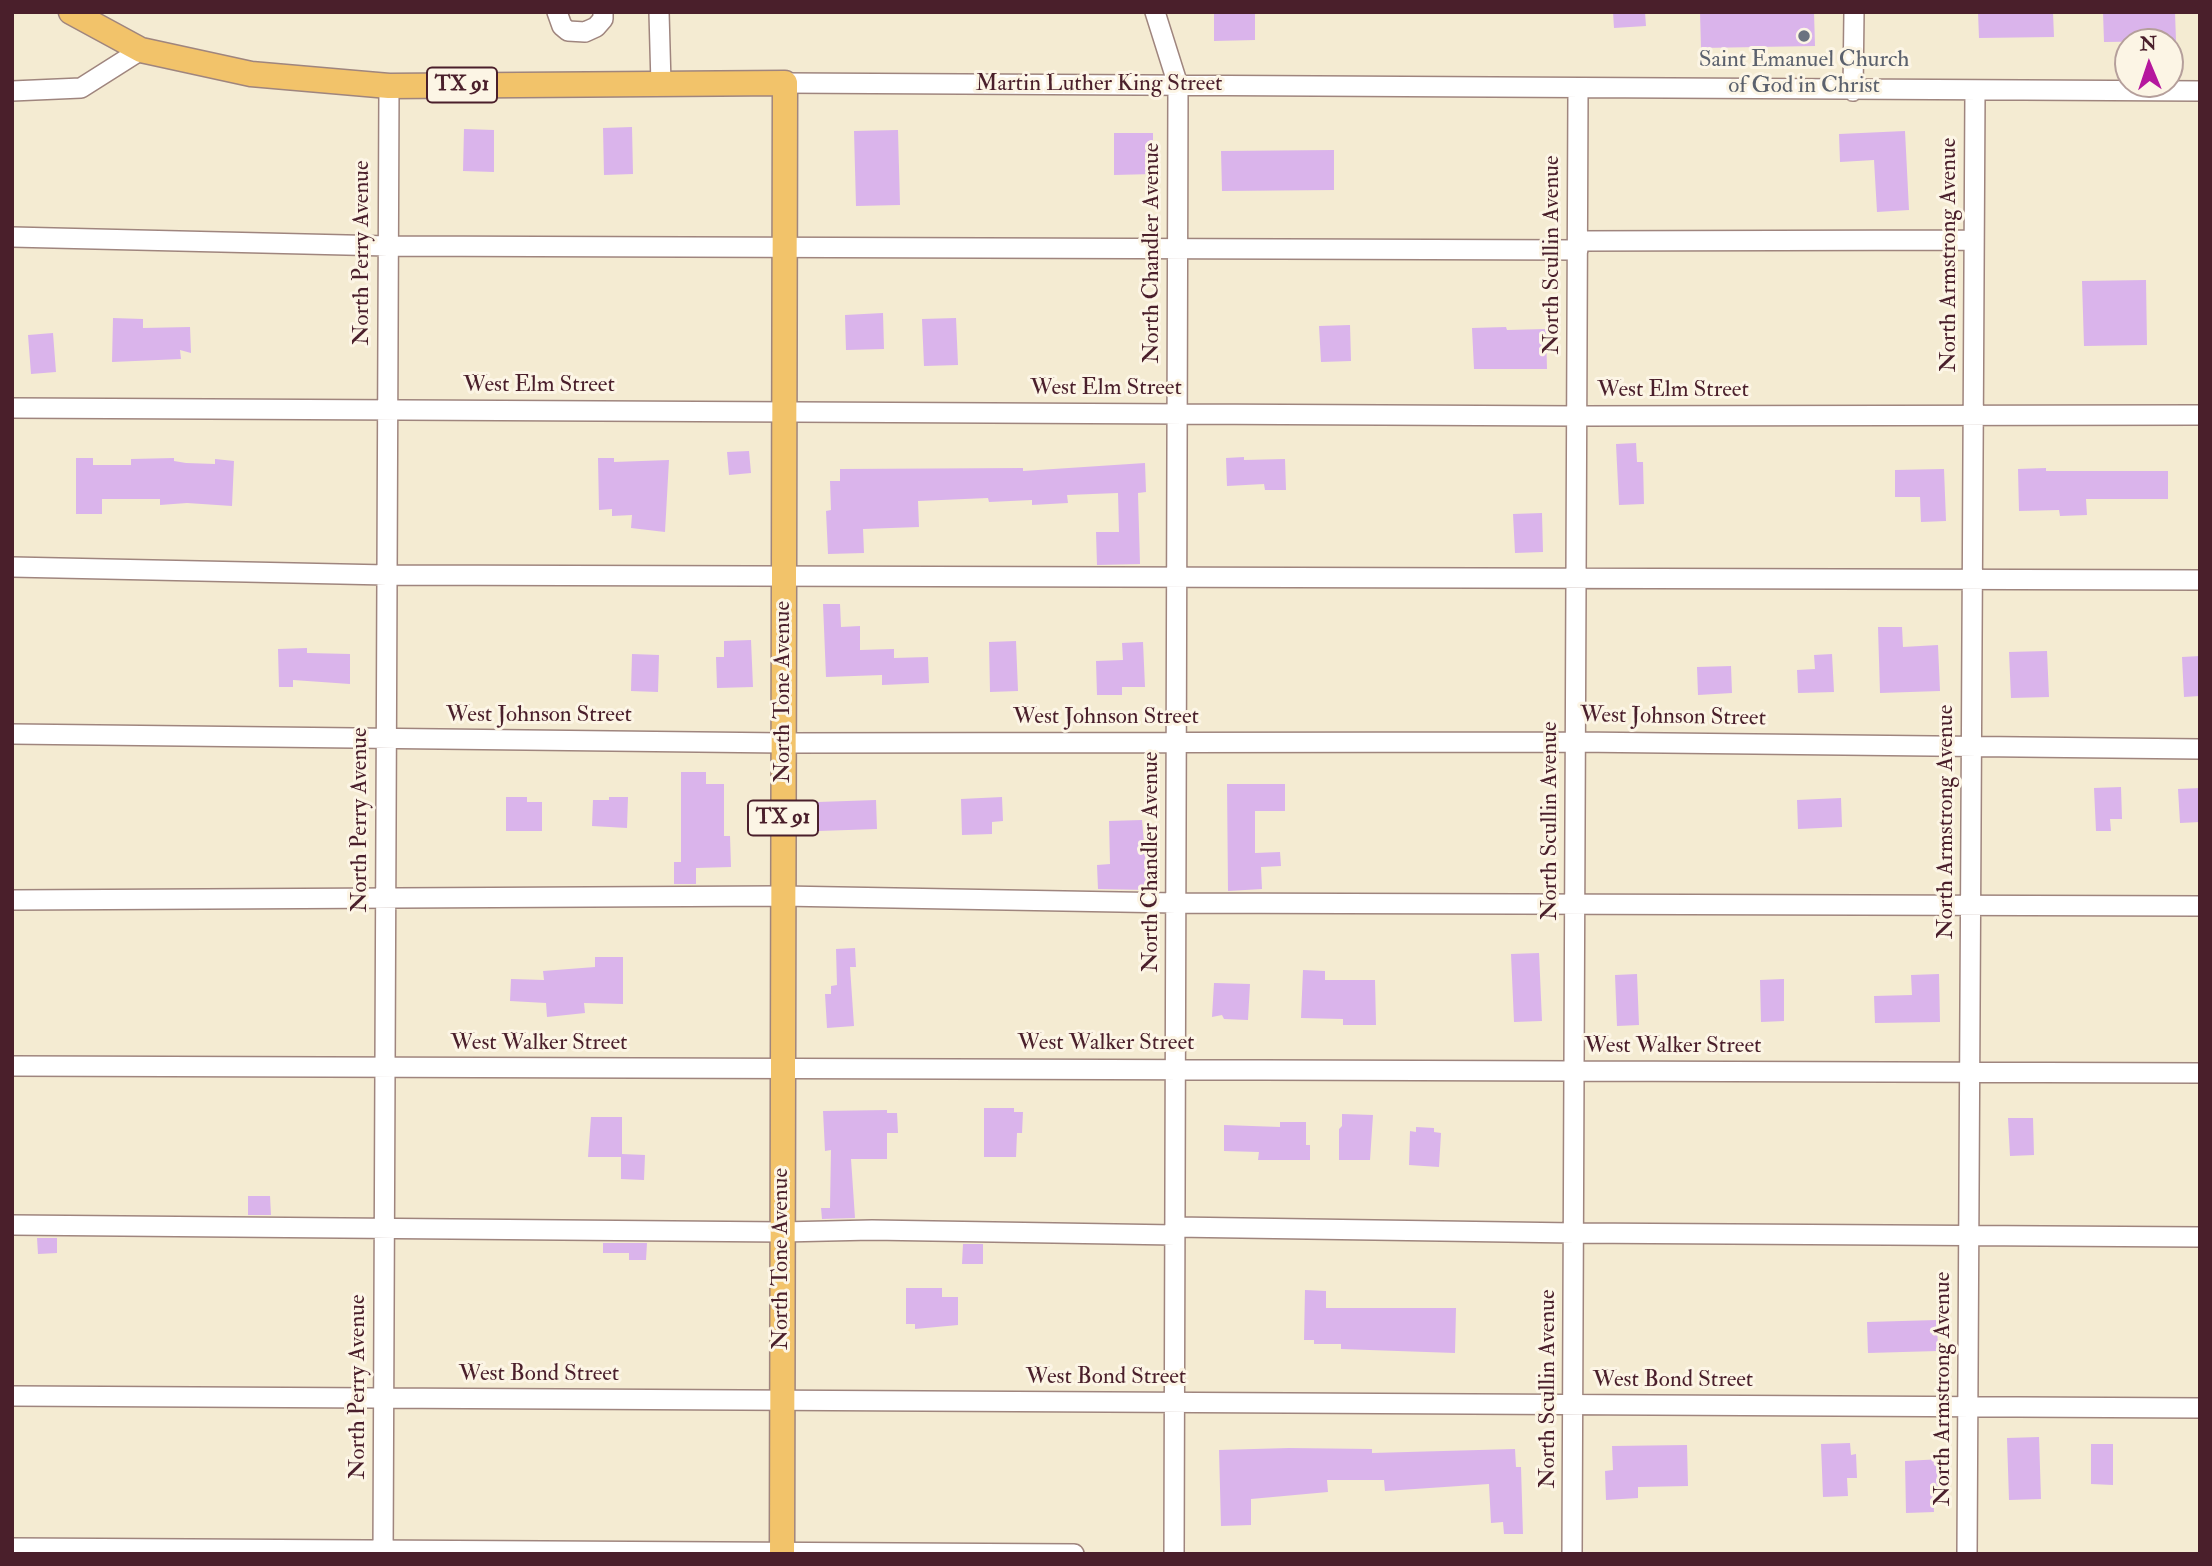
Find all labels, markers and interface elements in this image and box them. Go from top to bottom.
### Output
marker: Saint Emanuel Church of God in Christ [1796,28,1812,44]
north arrow [2114,28,2184,98]
text: N [2139,32,2157,56]
place label: Saint Emanuel Church of God in Christ [1699,47,1909,101]
road number: TX 91 [427,68,497,102]
street label: Martin Luther King Street [975,71,1223,99]
street label: North Armstrong Avenue [1936,138,1964,372]
street label: North Chandler Avenue [1139,143,1167,363]
street label: North Scullin Avenue [1539,155,1567,355]
street label: North Perry Avenue [349,160,377,346]
street label: West Elm Street [463,372,615,400]
street label: West Elm Street [1030,375,1182,403]
street label: West Elm Street [1597,377,1749,405]
street label: North Tone Avenue [770,601,798,783]
street label: West Johnson Street [446,702,632,730]
street label: West Johnson Street [1580,703,1766,733]
street label: West Johnson Street [1013,704,1199,732]
street label: North Armstrong Avenue [1933,705,1961,939]
street label: North Scullin Avenue [1537,721,1565,921]
street label: North Perry Avenue [347,727,375,913]
street label: North Chandler Avenue [1138,752,1166,972]
road number: TX 91 [748,800,818,836]
street label: West Walker Street [451,1030,627,1058]
street label: West Walker Street [1018,1030,1194,1058]
street label: West Walker Street [1585,1033,1761,1061]
street label: North Tone Avenue [768,1168,796,1350]
street label: North Armstrong Avenue [1930,1272,1958,1506]
street label: North Scullin Avenue [1535,1289,1563,1489]
street label: North Perry Avenue [345,1294,373,1480]
street label: West Bond Street [459,1361,619,1389]
street label: West Bond Street [1026,1364,1186,1392]
street label: West Bond Street [1593,1367,1753,1395]

